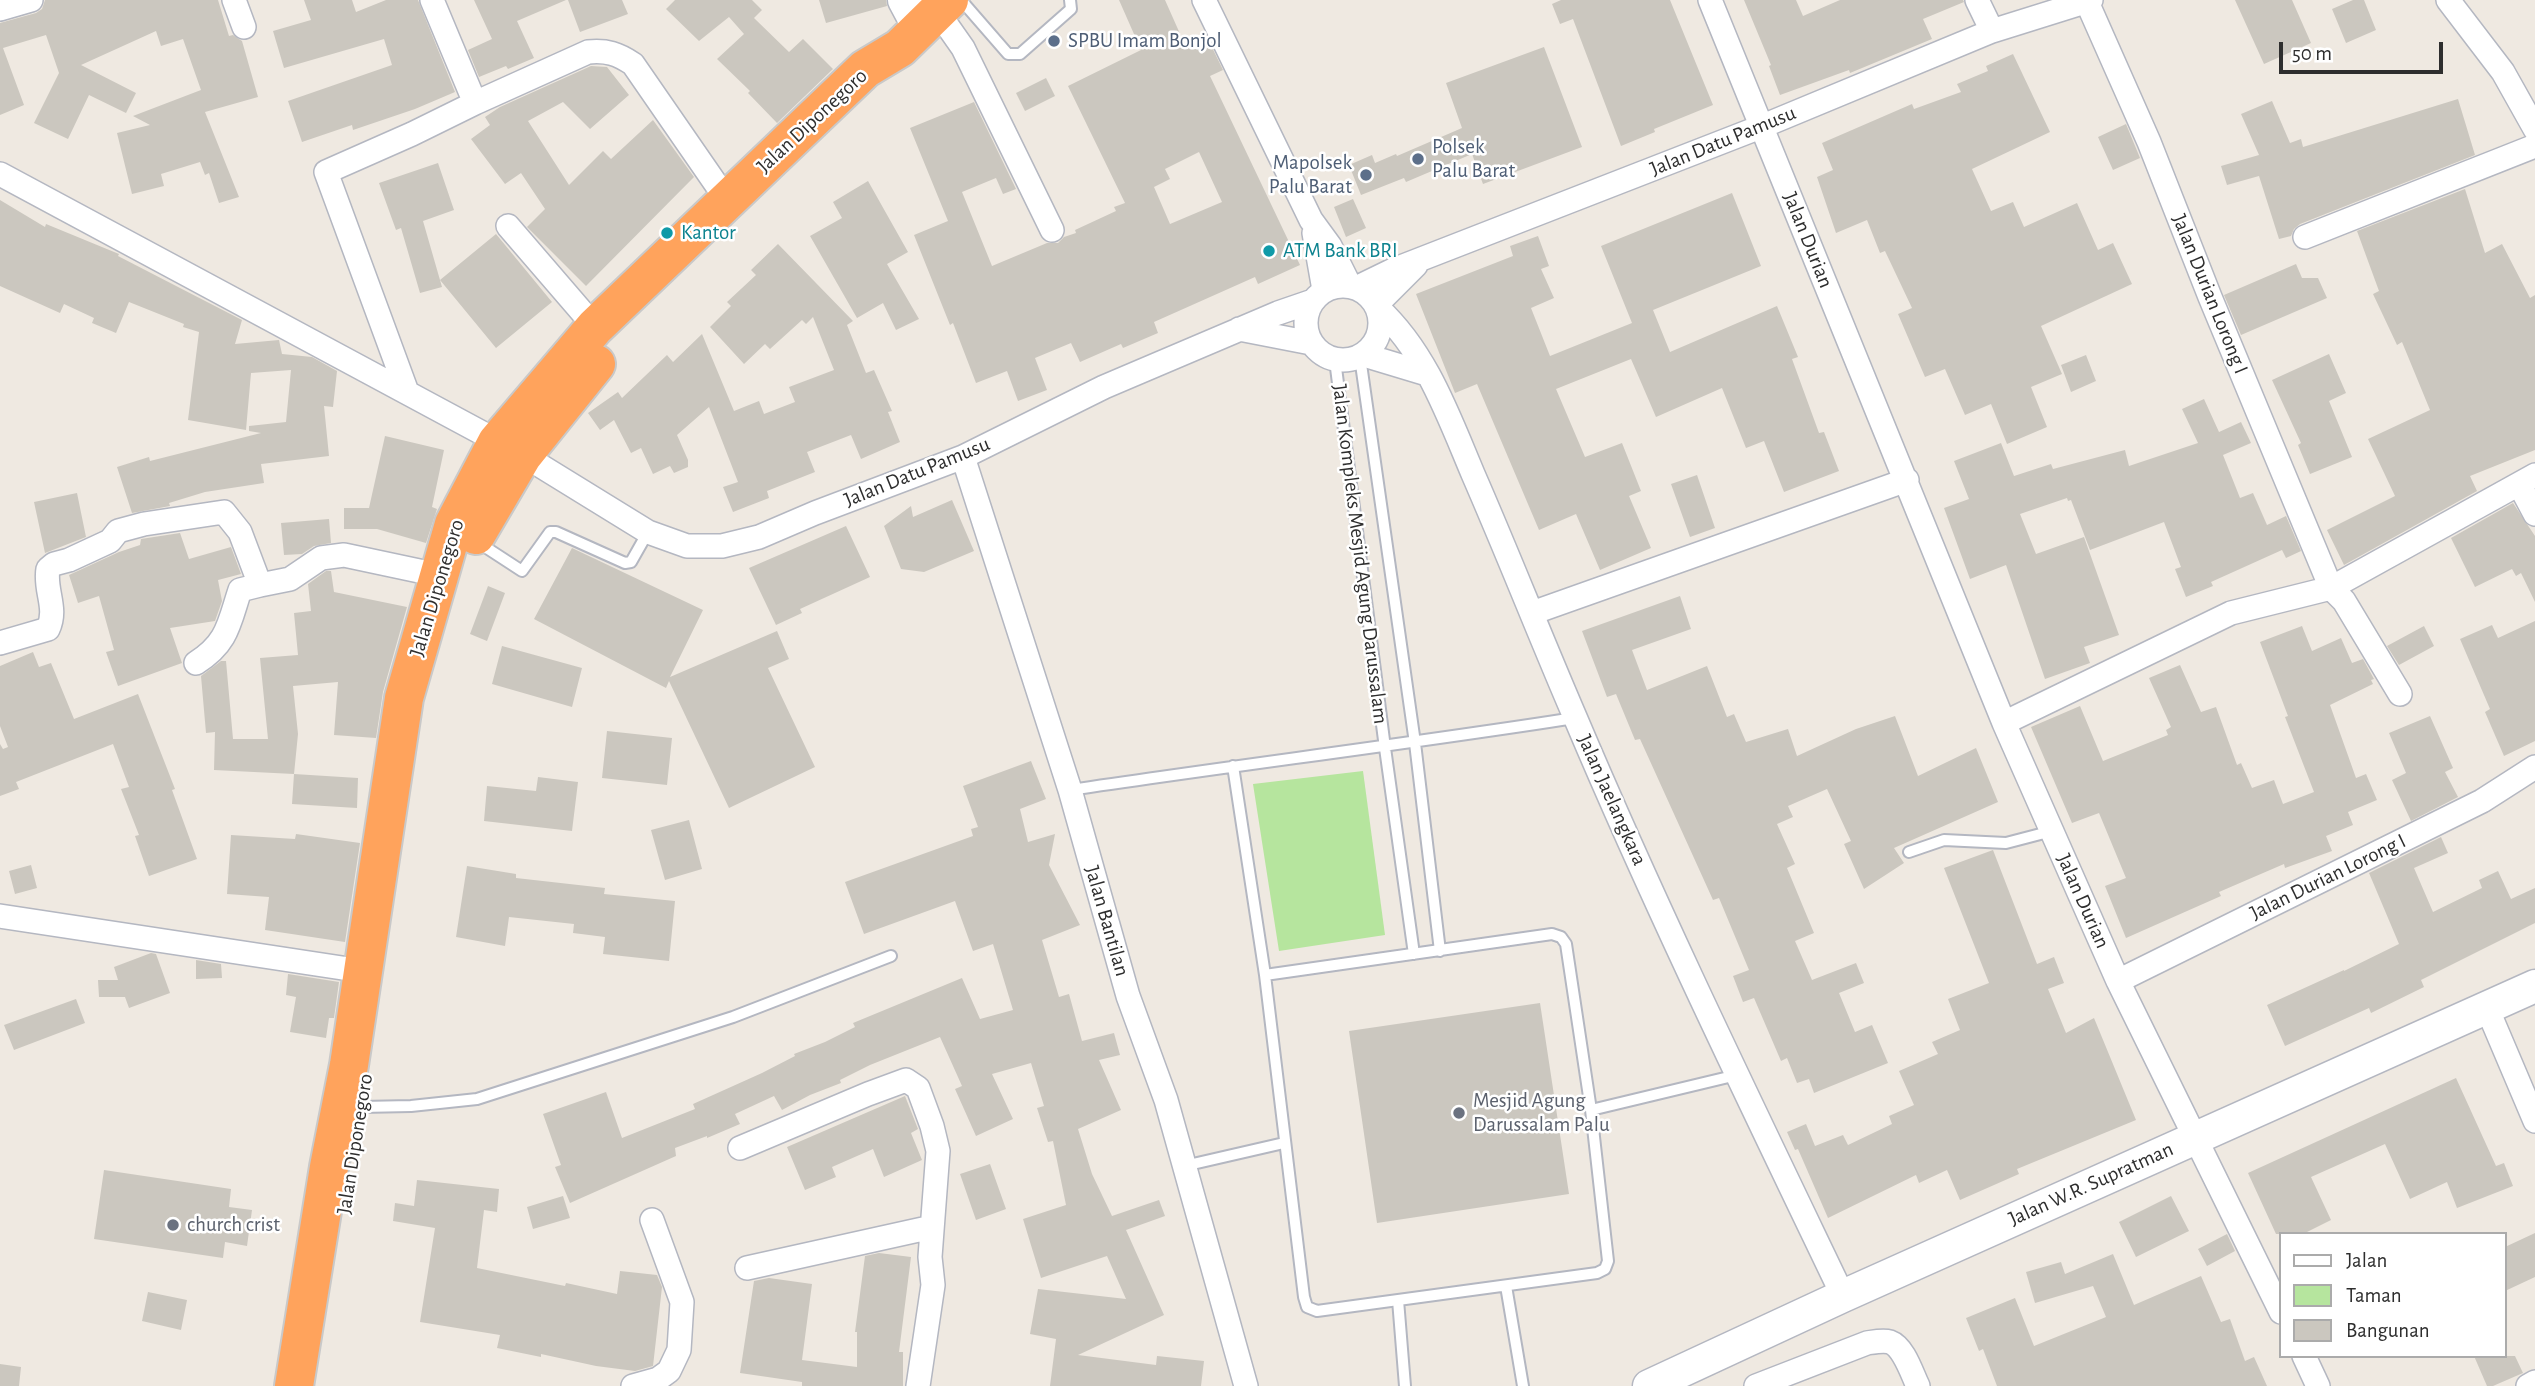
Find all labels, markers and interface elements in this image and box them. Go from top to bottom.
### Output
place label: SPBU Imam Bonjol [1068,28,1222,54]
scale bar [2283,28,2448,72]
marker: SPBU Imam Bonjol [1046,33,1062,49]
text: 50 m [2292,43,2332,64]
street label: Jalan Diponegoro [752,63,872,179]
street label: Jalan Datu Pamusu [1647,100,1799,182]
place label: Polsek Palu Barat [1432,134,1515,184]
place label: Mapolsek Palu Barat [1269,150,1352,200]
marker: Polsek Palu Barat [1410,151,1426,167]
marker: Mapolsek Palu Barat [1358,167,1374,183]
street label: Jalan Durian [1777,188,1839,292]
street label: Jalan Durian Lorong I [2166,210,2254,378]
place label: Kantor [681,220,736,246]
marker: Kantor [659,225,675,241]
place label: ATM Bank BRI [1283,238,1398,264]
marker: ATM Bank BRI [1261,243,1277,259]
street label: Jalan Kompleks Mesjid Agung Darussalam [1327,383,1393,725]
street label: Jalan Datu Pamusu [841,431,993,513]
street label: Jalan Diponegoro [404,516,470,660]
street label: Jalan Jaelangkara [1572,731,1652,869]
street label: Jalan Durian Lorong I [2246,828,2410,926]
street label: Jalan Durian [2051,850,2115,952]
street label: Jalan Bantilan [1079,863,1135,979]
street label: Jalan Diponegoro [331,1072,379,1216]
place label: Mesjid Agung Darussalam Palu [1473,1088,1610,1138]
marker: Mesjid Agung Darussalam Palu [1451,1105,1467,1121]
street label: Jalan W.R. Supratman [2005,1136,2177,1232]
place label: church crist [187,1212,280,1238]
marker: church crist [165,1217,181,1233]
legend [2280,1232,2507,1358]
text: Jalan [2346,1250,2387,1271]
text: Taman [2346,1285,2402,1306]
text: Bangunan [2346,1320,2430,1341]

